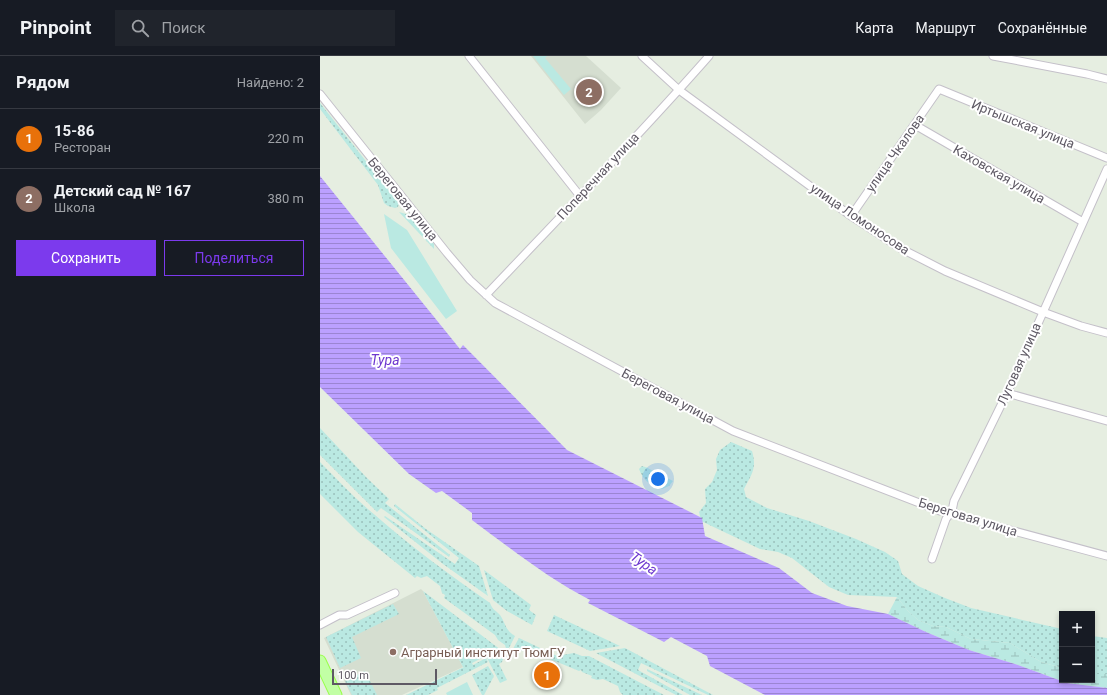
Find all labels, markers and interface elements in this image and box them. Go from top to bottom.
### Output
search box [115,10,395,46]
text: Pinpoint [20,16,91,39]
icon: search [129,17,151,39]
text: Поиск [161,19,205,37]
text: Карта [855,20,894,36]
text: Маршрут [916,20,976,36]
text: Сохранённые [998,20,1087,36]
text: Рядом [16,72,70,92]
text: Найдено: 2 [237,75,304,90]
pin: 2 [576,77,602,107]
street label: Иртышская улица [969,96,1077,152]
street label: улица Чкалова [863,111,927,195]
text: 15-86 [54,122,94,140]
street label: Поперечная улица [554,130,642,222]
text: 1 [25,131,33,146]
text: 220 m [267,131,304,146]
text: Ресторан [54,140,111,155]
street label: Каховская улица [950,142,1048,206]
street label: Береговая улица [365,154,441,244]
street label: улица Ломоносова [808,180,912,258]
text: Детский сад № 167 [54,182,191,200]
text: 2 [25,191,33,206]
text: 380 m [267,191,304,206]
text: Школа [54,200,95,215]
button: Сохранить [16,240,156,276]
button: Поделиться [164,240,304,276]
street label: Луговая улица [994,320,1044,408]
water label: Тура [370,352,400,368]
street label: Береговая улица [619,365,717,427]
your location [648,469,668,489]
street label: Береговая улица [917,495,1019,539]
water label: Тура [628,548,660,578]
map controls [1059,611,1095,683]
button: + [1059,611,1095,647]
place label: Аграрный институт ТюмГУ [401,645,565,660]
marker: Аграрный институт ТюмГУ [388,647,398,657]
button: − [1059,647,1095,683]
pin: 1 [534,660,560,690]
scale bar [332,667,437,686]
text: 100 m [338,669,369,682]

